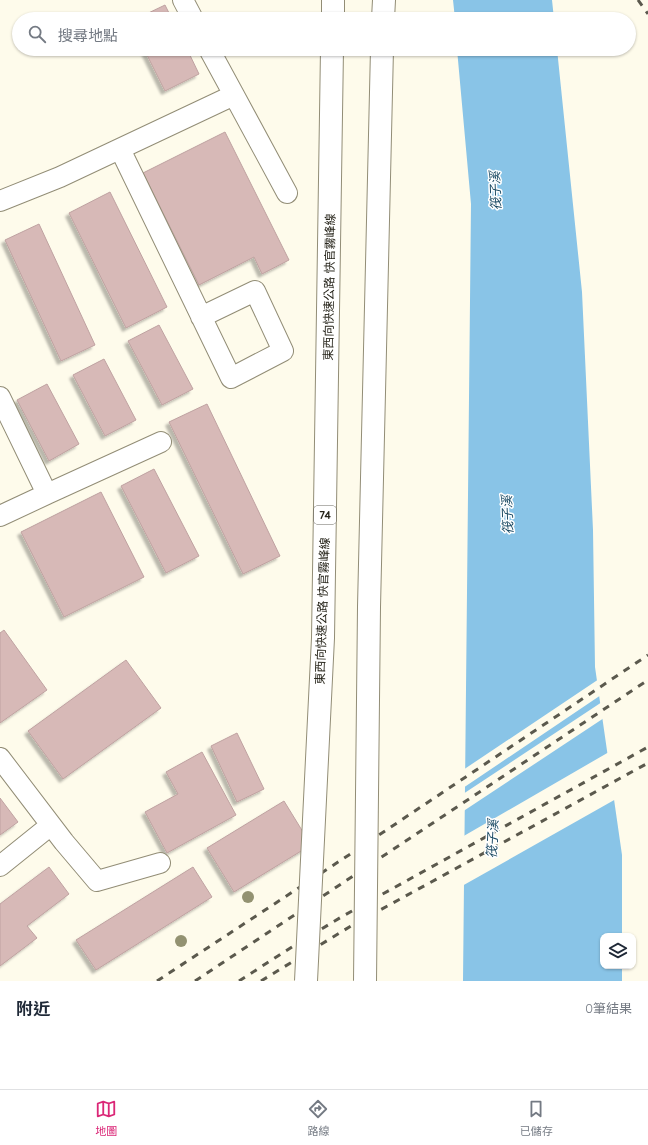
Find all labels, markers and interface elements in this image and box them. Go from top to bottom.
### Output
search box [12,12,636,56]
icon: search [26,23,48,45]
text: 搜尋地點 [58,26,118,45]
water label: 筏子溪 [486,169,504,211]
street label: 東西向快速公路 快官霧峰線 [320,213,338,361]
water label: 筏子溪 [498,493,516,535]
road number: 74 [314,506,336,524]
street label: 東西向快速公路 快官霧峰線 [312,537,332,685]
water label: 筏子溪 [483,817,501,859]
map controls [600,933,636,969]
button: layers [600,933,636,969]
text: 附近 [16,998,50,1019]
text: 0筆結果 [585,1000,632,1016]
tab: 地圖 [95,1098,117,1138]
tab: 路線 [307,1098,329,1138]
tab: 已儲存 [520,1098,553,1138]

